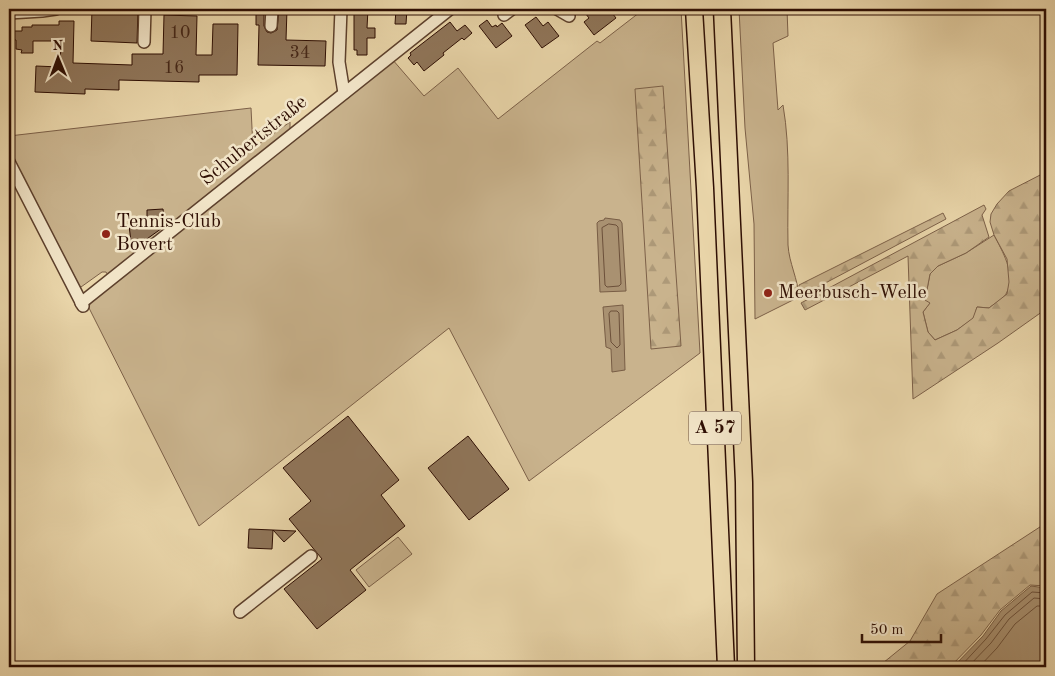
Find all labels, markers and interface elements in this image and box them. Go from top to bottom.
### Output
house number: 10 [170,24,190,42]
north arrow [32,32,82,82]
text: N [52,39,64,53]
house number: 34 [290,44,310,62]
house number: 16 [164,59,184,77]
street label: Schubertstraße [197,92,311,190]
place label: Tennis-Club Bovert [116,212,221,255]
marker: Tennis-Club Bovert [100,228,112,240]
place label: Meerbusch-Welle [778,283,927,303]
marker: Meerbusch-Welle [762,287,774,299]
road number: A 57 [689,412,741,444]
scale bar [862,611,941,643]
text: 50 m [870,623,904,638]

